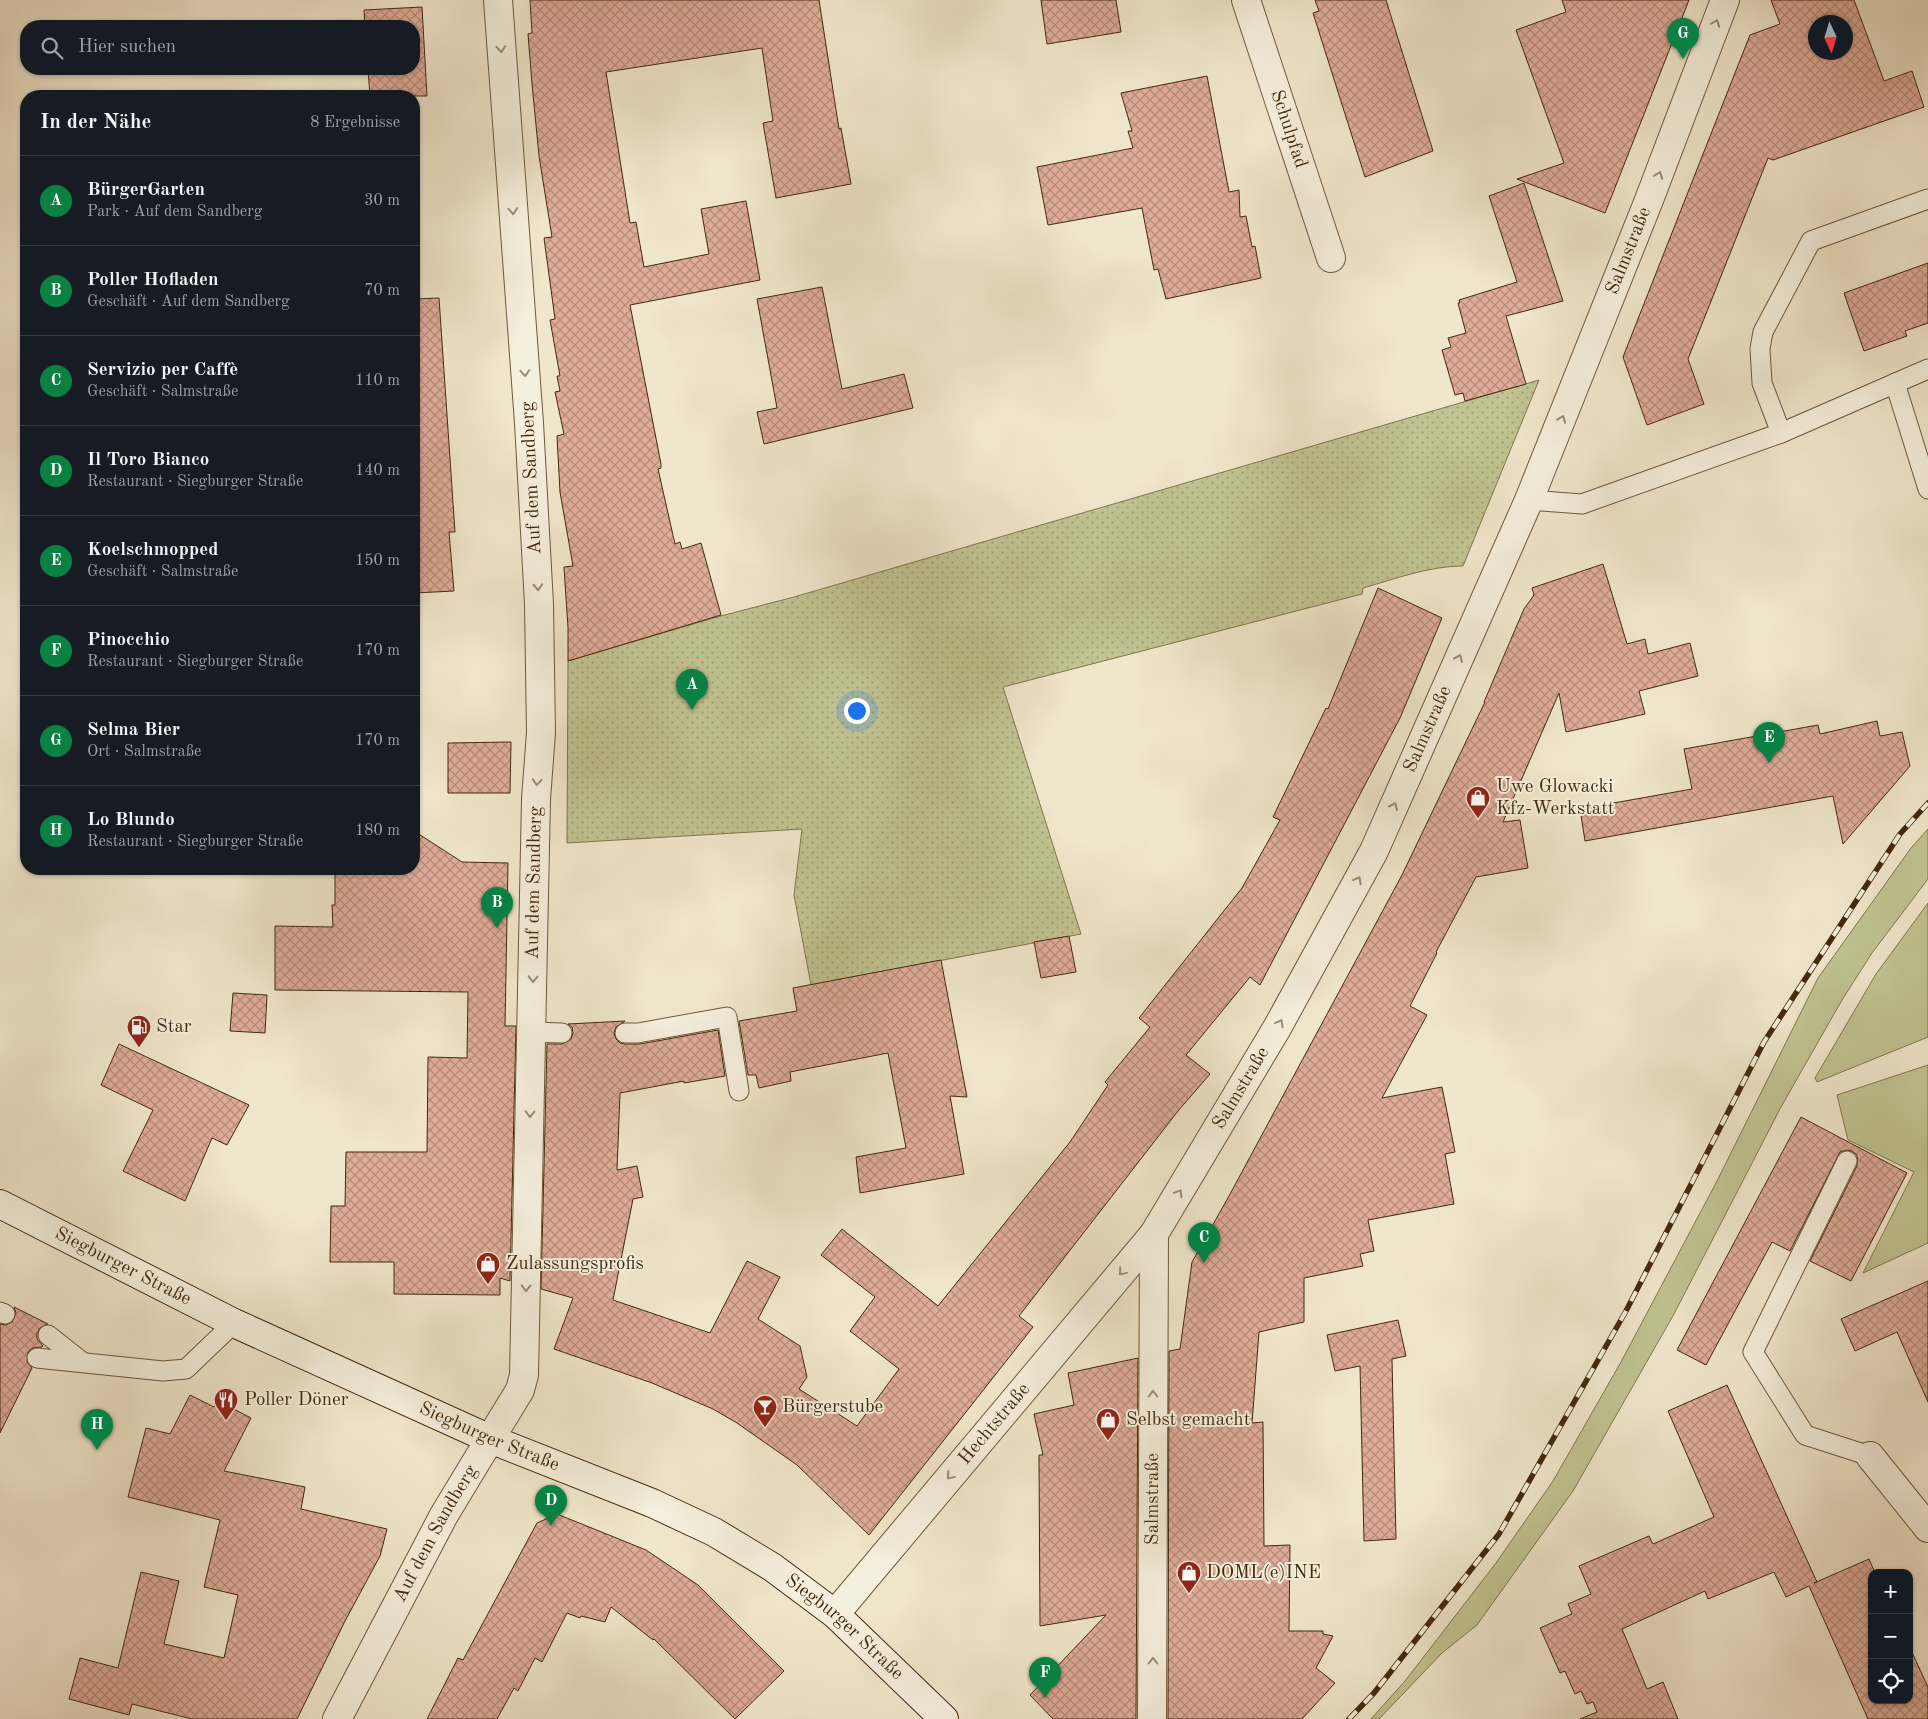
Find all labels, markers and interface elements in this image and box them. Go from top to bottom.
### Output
north arrow [1808,15,1853,60]
pin: G [1667,18,1699,59]
one-way arrow [1710,19,1720,28]
search box [20,20,420,75]
icon: search [38,34,66,62]
text: Hier suchen [78,38,176,57]
one-way arrow [496,45,507,53]
street label: Schulpfad [1267,88,1310,171]
text: In der Nähe [40,112,151,133]
text: 8 Ergebnisse [310,115,400,131]
one-way arrow [1653,171,1663,180]
text: BürgerGarten [87,181,205,200]
text: A [50,193,62,209]
text: 30 m [364,193,400,209]
text: Park · Auf dem Sandberg [87,204,262,220]
street label: Salmstraße [1603,204,1655,297]
one-way arrow [508,207,519,215]
text: Poller Hofladen [87,271,219,290]
text: B [50,283,62,299]
text: 70 m [364,283,400,299]
text: Geschäft · Auf dem Sandberg [87,294,290,310]
text: Servizio per Caffè [87,361,238,380]
one-way arrow [520,369,531,377]
text: C [51,373,61,389]
text: 110 m [355,373,400,389]
text: Geschäft · Salmstraße [87,384,238,400]
street label: Auf dem Sandberg [518,400,545,555]
one-way arrow [1555,415,1566,424]
text: Il Toro Bianco [87,451,209,470]
text: D [50,463,62,479]
text: 140 m [355,463,400,479]
text: Restaurant · Siegburger Straße [87,474,303,490]
text: Koelschmopped [87,541,218,560]
text: E [50,553,62,569]
text: 150 m [355,553,400,569]
text: Geschäft · Salmstraße [87,564,238,580]
one-way arrow [533,584,544,592]
text: Pinocchio [87,631,170,650]
text: F [51,643,61,659]
text: 170 m [355,643,400,659]
text: Restaurant · Siegburger Straße [87,654,303,670]
one-way arrow [1453,654,1464,663]
pin: A [676,669,708,710]
street label: Salmstraße [1400,683,1455,775]
your location [844,698,870,724]
text: Selma Bier [87,721,180,740]
pin: E [1753,722,1785,763]
text: G [50,733,62,749]
text: 170 m [355,733,400,749]
text: Ort · Salmstraße [87,744,201,760]
one-way arrow [532,778,543,786]
place label: Uwe Glowacki Kfz-Werkstatt [1496,778,1614,819]
shop icon: Uwe Glowacki Kfz-Werkstatt [1465,785,1491,819]
one-way arrow [1387,802,1398,811]
street label: Auf dem Sandberg [523,806,545,960]
text: Lo Blundo [87,811,175,830]
text: H [49,823,63,839]
text: 180 m [355,823,400,839]
text: Restaurant · Siegburger Straße [87,834,303,850]
one-way arrow [1352,877,1362,886]
pin: B [481,887,513,928]
one-way arrow [527,975,538,983]
fuel station icon: Star [126,1014,152,1048]
place label: Star [156,1018,192,1037]
one-way arrow [1274,1019,1284,1028]
street label: Salmstraße [1209,1044,1273,1133]
one-way arrow [525,1110,535,1118]
one-way arrow [1172,1189,1182,1198]
pin: C [1188,1222,1220,1263]
street label: Siegburger Straße [52,1224,194,1309]
shop icon: Zulassungsprofis [475,1251,501,1285]
place label: Zulassungsprofis [506,1255,644,1274]
one-way arrow [1119,1266,1128,1275]
one-way arrow [521,1284,531,1292]
street label: Hechtstraße [955,1380,1034,1468]
restaurant icon: Poller Döner [213,1387,239,1421]
one-way arrow [1148,1389,1158,1397]
place label: Poller Döner [244,1391,349,1410]
bar icon: Bürgerstube [752,1394,778,1428]
place label: Bürgerstube [782,1398,883,1417]
street label: Siegburger Straße [416,1399,562,1475]
shop icon: Selbst gemacht [1095,1407,1121,1441]
pin: H [81,1409,113,1450]
place label: Selbst gemacht [1126,1411,1250,1430]
street label: Salmstraße [1143,1453,1163,1545]
street label: Auf dem Sandberg [391,1461,482,1605]
one-way arrow [947,1470,955,1479]
pin: D [535,1485,567,1526]
shop icon: DOML(e)INE [1176,1560,1202,1594]
place label: DOML(e)INE [1206,1563,1321,1583]
map controls [1868,1569,1913,1704]
button: + [1868,1569,1913,1614]
street label: Siegburger Straße [782,1571,907,1684]
button: − [1868,1614,1913,1659]
pin: F [1029,1657,1061,1698]
one-way arrow [1148,1657,1158,1664]
button: locate [1868,1659,1913,1704]

